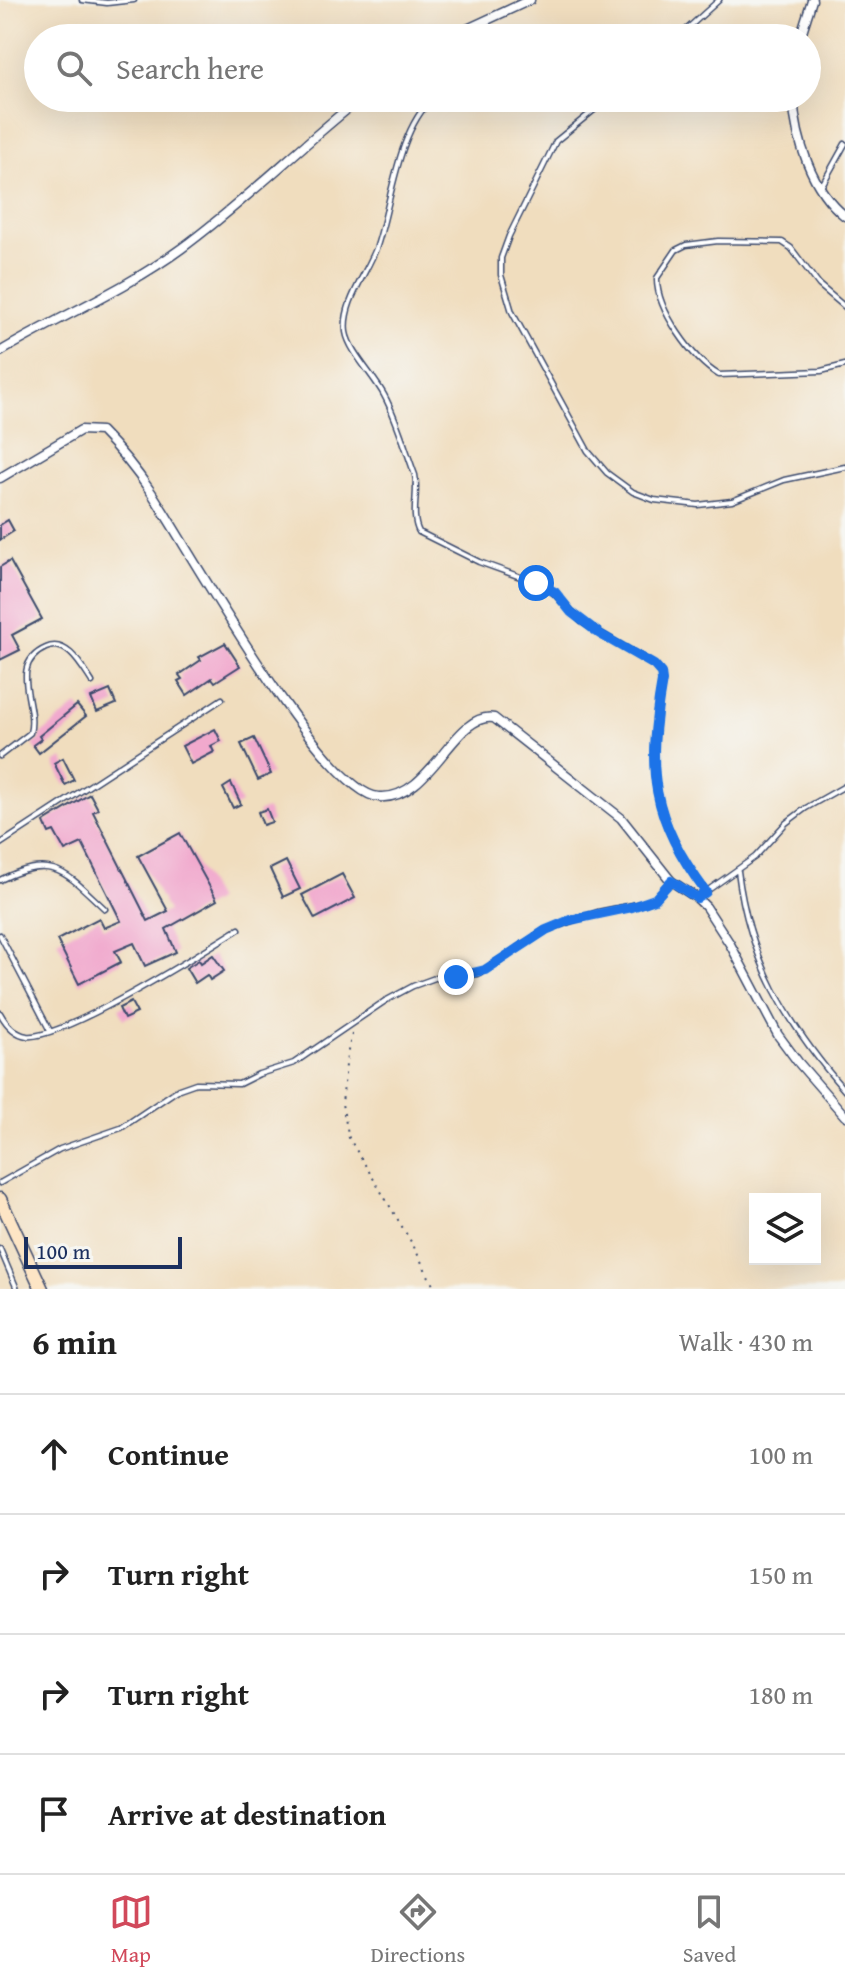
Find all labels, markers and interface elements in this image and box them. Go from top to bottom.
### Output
search box [24,24,821,112]
icon: search [52,46,96,90]
text: Search here [116,46,264,90]
route start [518,565,554,601]
route end [438,959,474,995]
map controls [749,1193,821,1265]
button: layers [749,1193,821,1265]
scale bar [24,1233,182,1269]
text: 100 m [36,1235,91,1267]
text: 6 min [32,1317,117,1366]
text: Walk · 430 m [679,1322,813,1361]
icon: ahead [32,1432,76,1476]
text: Continue [108,1432,229,1476]
text: 100 m [748,1435,813,1474]
icon: right [32,1552,76,1596]
text: Turn right [108,1552,249,1596]
text: 150 m [748,1555,813,1594]
icon: right [32,1672,76,1716]
text: Turn right [108,1672,249,1716]
text: 180 m [748,1675,813,1714]
icon: arrive [32,1792,76,1836]
text: Arrive at destination [108,1792,386,1836]
tab: Map [109,1890,153,1970]
tab: Directions [371,1890,465,1970]
tab: Saved [683,1890,736,1970]

